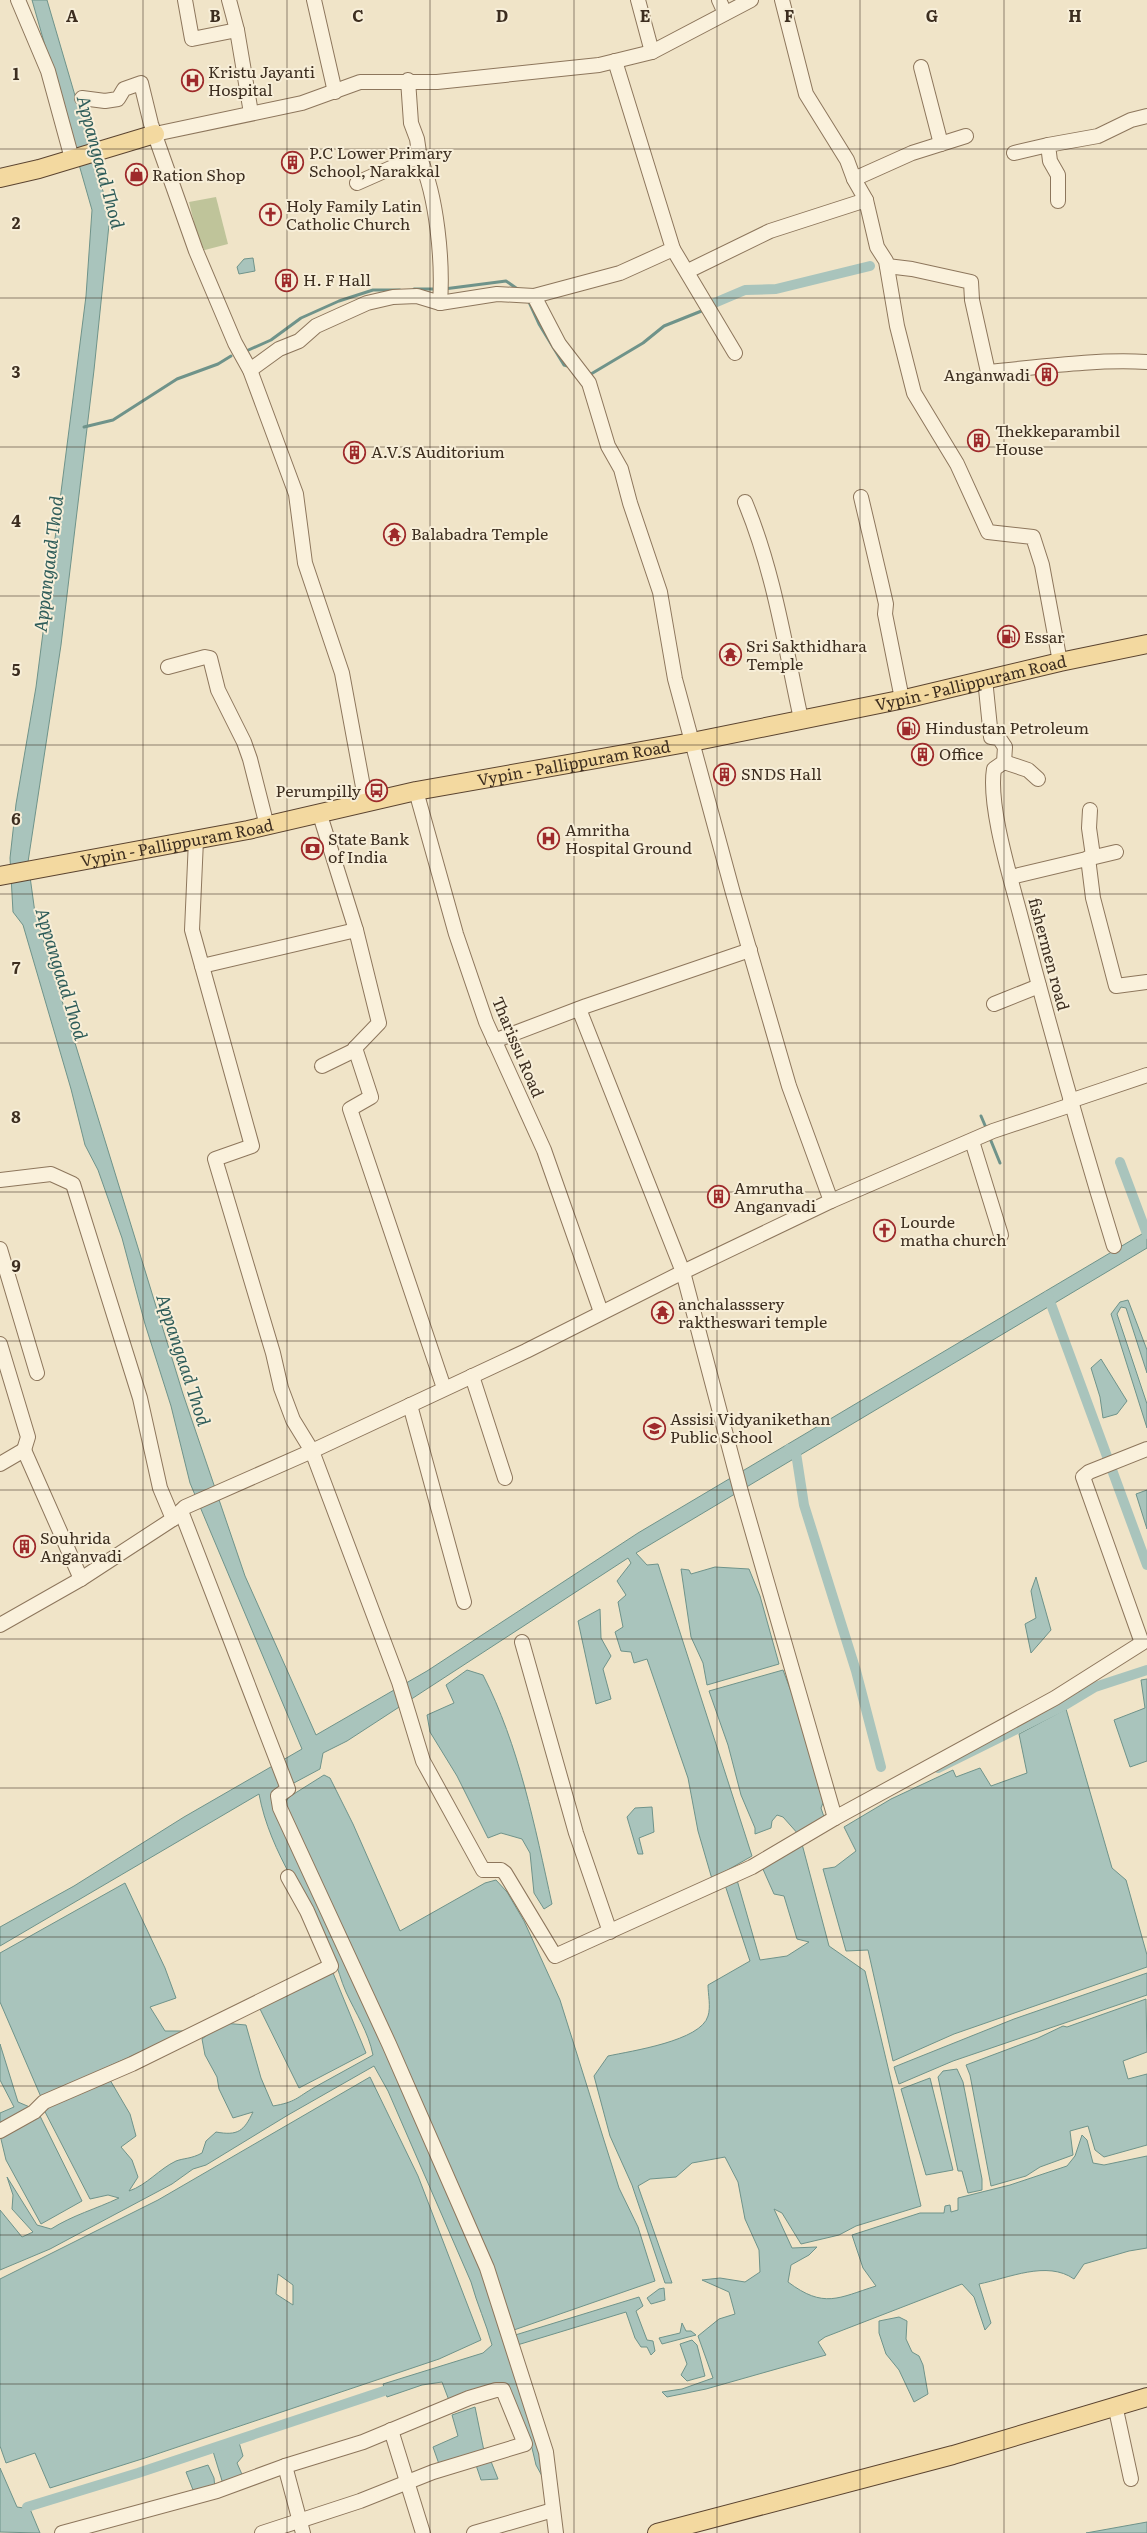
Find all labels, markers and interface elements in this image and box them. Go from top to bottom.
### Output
text: A [66,3,78,27]
text: B [209,3,221,27]
text: C [352,3,364,27]
text: D [496,3,508,27]
text: E [640,3,651,27]
text: F [784,3,794,27]
text: G [926,3,938,27]
text: H [1068,3,1082,27]
place label: Kristu Jayanti Hospital [208,59,315,101]
text: 1 [13,61,20,85]
hospital icon: Kristu Jayanti Hospital [180,69,204,93]
water label: Appangaad Thod [71,92,132,232]
place label: P.C Lower Primary School, Narakkal [309,140,453,182]
building icon: P.C Lower Primary School, Narakkal [281,150,305,174]
place label: Ration Shop [152,162,246,186]
shop icon: Ration Shop [124,163,148,187]
place label: Holy Family Latin Catholic Church [286,193,423,235]
church icon: Holy Family Latin Catholic Church [258,203,282,227]
text: 2 [12,210,21,234]
place label: H. F Hall [303,267,371,291]
building icon: H. F Hall [275,268,299,292]
text: 3 [12,359,21,383]
place label: Anganwadi [943,362,1030,386]
building icon: Anganwadi [1034,363,1058,387]
place label: Thekkeparambil House [995,418,1120,460]
building icon: Thekkeparambil House [967,428,991,452]
place label: A.V.S Auditorium [371,439,505,463]
building icon: A.V.S Auditorium [343,440,367,464]
water label: Appangaad Thod [26,493,69,634]
text: 4 [11,508,21,532]
place label: Balabadra Temple [411,521,548,545]
temple icon: Balabadra Temple [383,522,407,546]
place label: Essar [1024,624,1065,648]
fuel station icon: Essar [996,625,1020,649]
place label: Sri Sakthidhara Temple [746,633,867,675]
temple icon: Sri Sakthidhara Temple [718,643,742,667]
street label: Vypin - Pallippuram Road [873,648,1068,716]
text: 5 [12,657,21,681]
place label: Hindustan Petroleum [925,715,1090,739]
fuel station icon: Hindustan Petroleum [897,716,921,740]
street label: Vypin - Pallippuram Road [475,733,672,791]
place label: Office [939,741,983,765]
building icon: Office [911,742,935,766]
place label: SNDS Hall [741,761,822,785]
building icon: SNDS Hall [713,762,737,786]
place label: Perumpilly [276,778,362,802]
bus stop icon: Perumpilly [365,779,389,803]
text: 6 [11,806,21,830]
street label: Vypin - Pallippuram Road [78,811,276,872]
place label: Amritha Hospital Ground [565,817,692,859]
place label: State Bank of India [328,826,409,868]
hospital icon: Amritha Hospital Ground [537,827,561,851]
bank icon: State Bank of India [300,836,324,860]
street label: fishermen road [1023,895,1077,1013]
water label: Appangaad Thod [29,904,96,1044]
text: 7 [12,955,21,979]
street label: Tharissu Road [487,992,551,1101]
text: 8 [11,1104,21,1128]
place label: Amrutha Anganvadi [734,1175,816,1217]
building icon: Amrutha Anganvadi [706,1185,730,1209]
place label: Lourde matha church [900,1209,1007,1251]
church icon: Lourde matha church [872,1219,896,1243]
text: 9 [11,1253,21,1277]
water label: Appangaad Thod [150,1290,219,1430]
place label: anchalasssery raktheswari temple [678,1291,827,1333]
temple icon: anchalasssery raktheswari temple [650,1301,674,1325]
place label: Assisi Vidyanikethan Public School [670,1406,831,1448]
school or university icon: Assisi Vidyanikethan Public School [642,1416,666,1440]
place label: Souhrida Anganvadi [40,1525,122,1567]
building icon: Souhrida Anganvadi [12,1535,36,1559]

